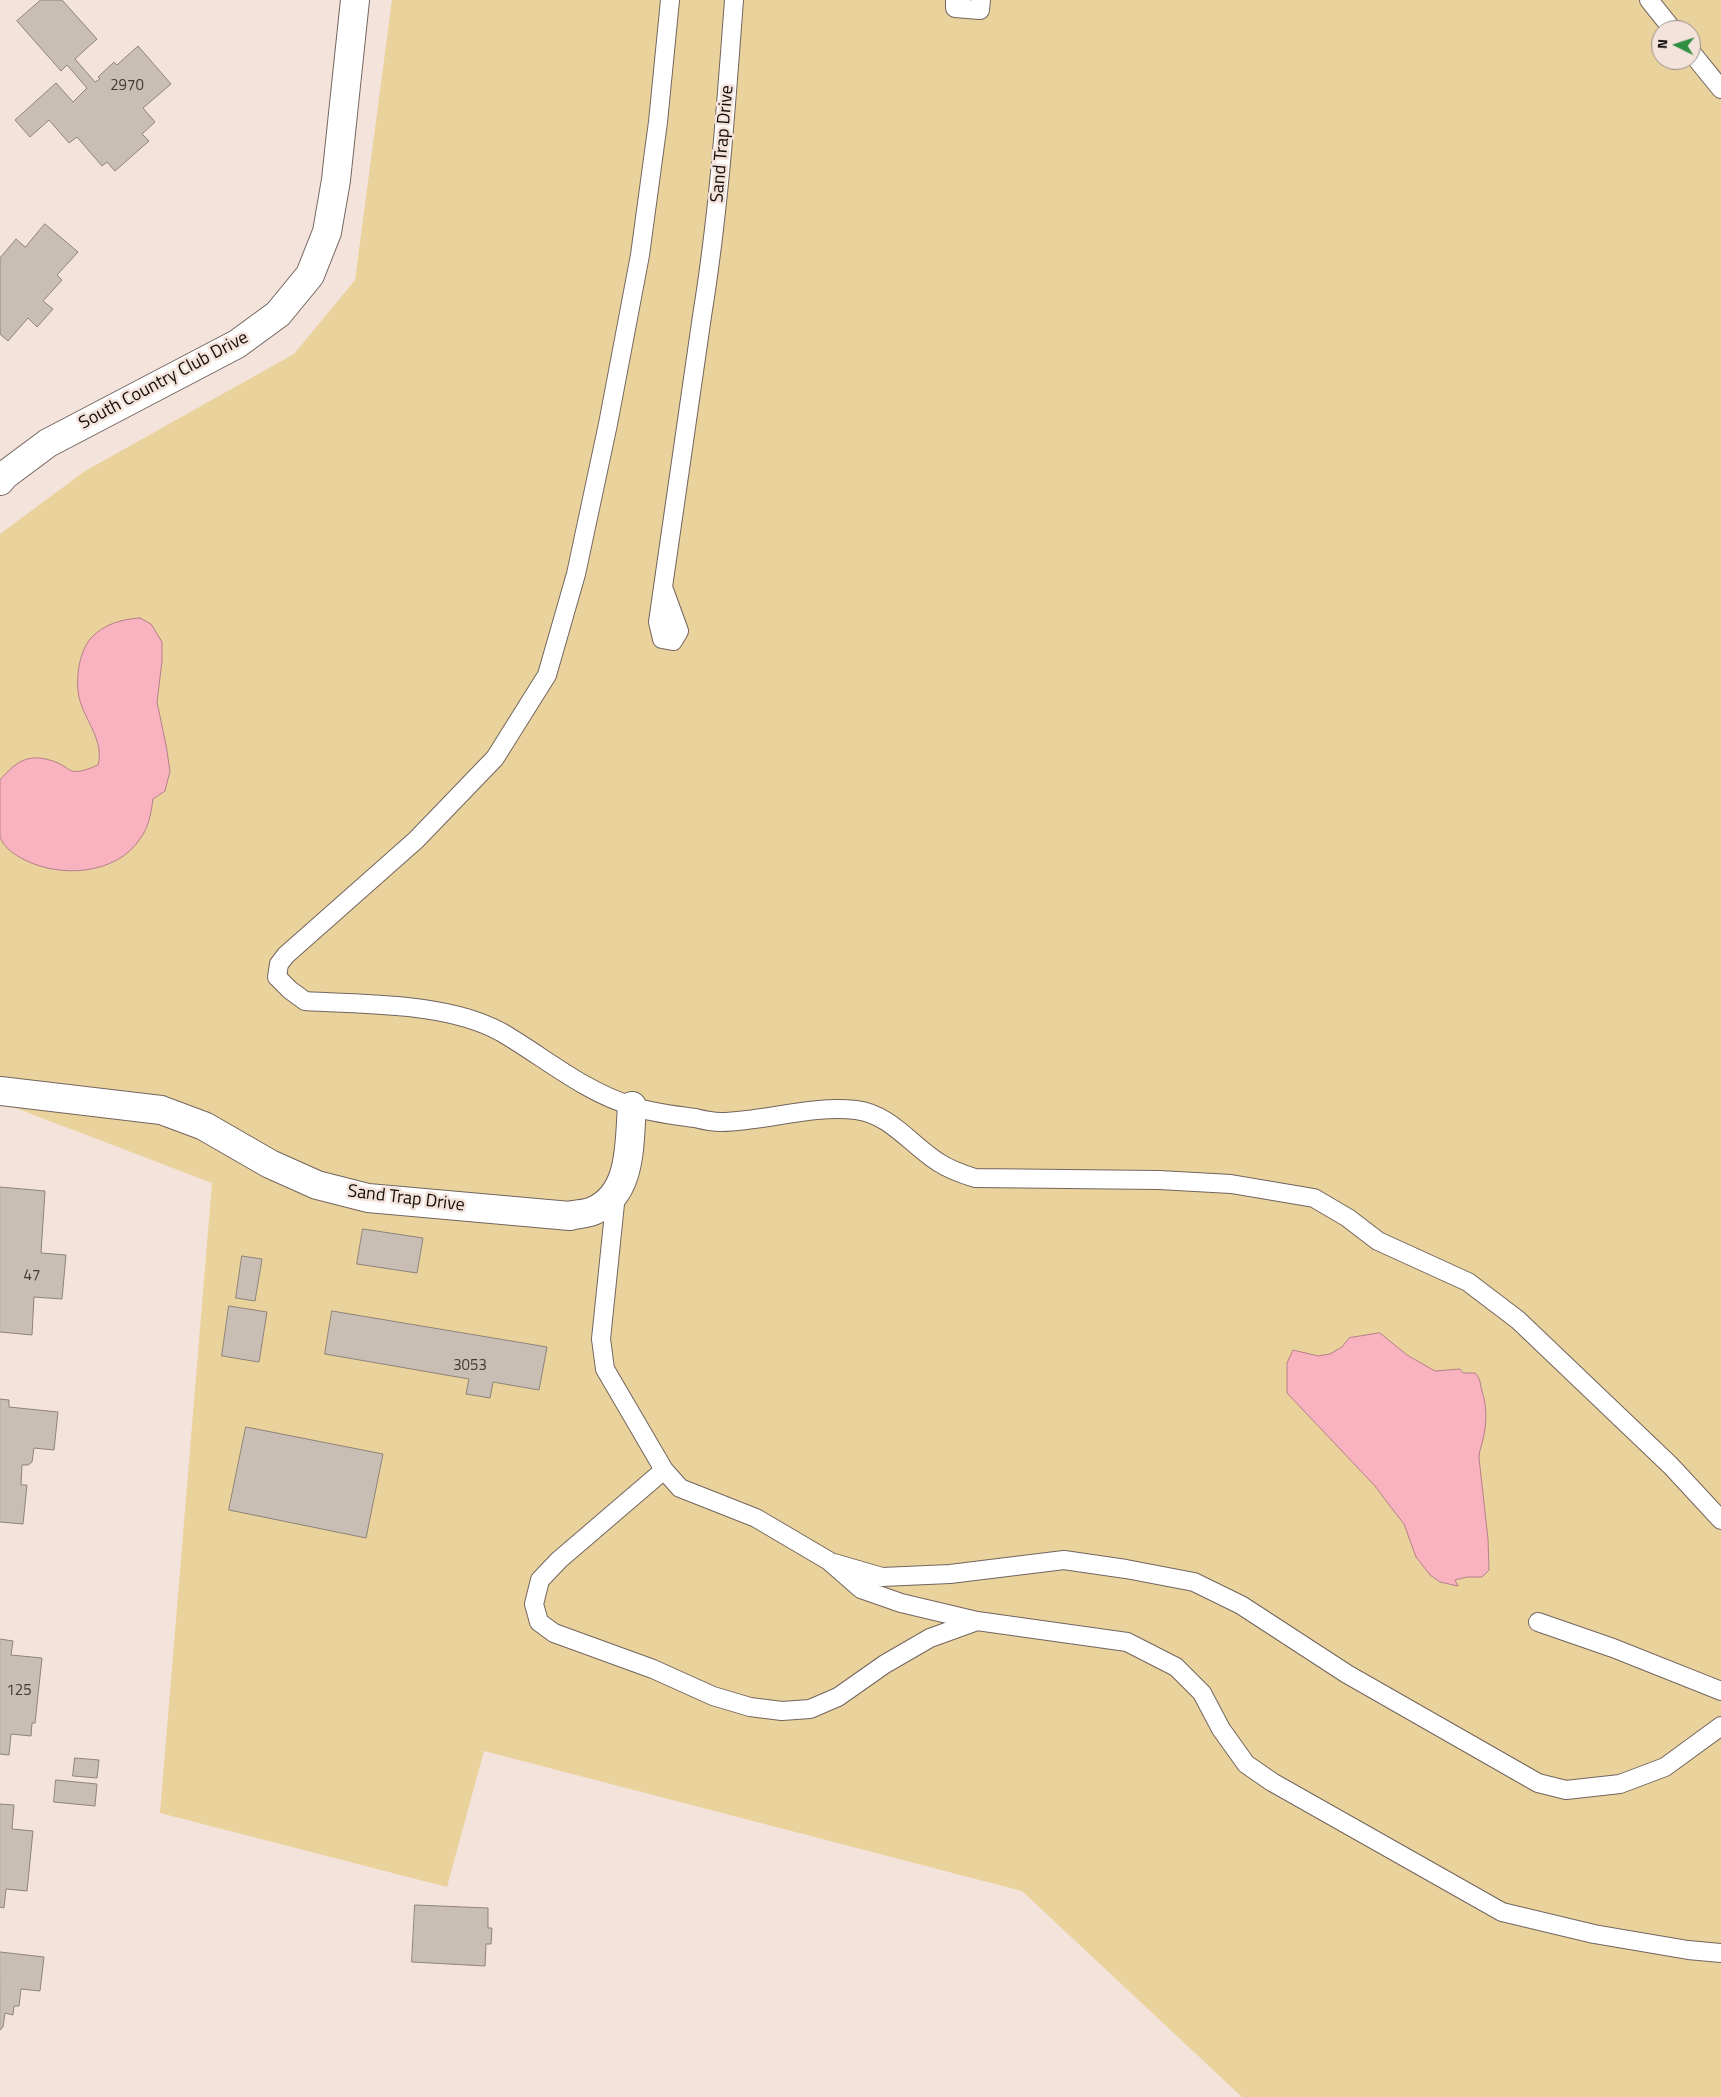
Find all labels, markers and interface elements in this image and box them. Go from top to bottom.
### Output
north arrow [1651,20,1701,70]
text: N [1651,38,1672,50]
house number: 2970 [110,77,144,95]
street label: Sand Trap Drive [707,84,739,204]
street label: South Country Club Drive [76,327,252,435]
street label: Sand Trap Drive [346,1181,466,1217]
house number: 47 [24,1267,40,1285]
house number: 3053 [453,1357,487,1375]
house number: 125 [6,1682,32,1700]

